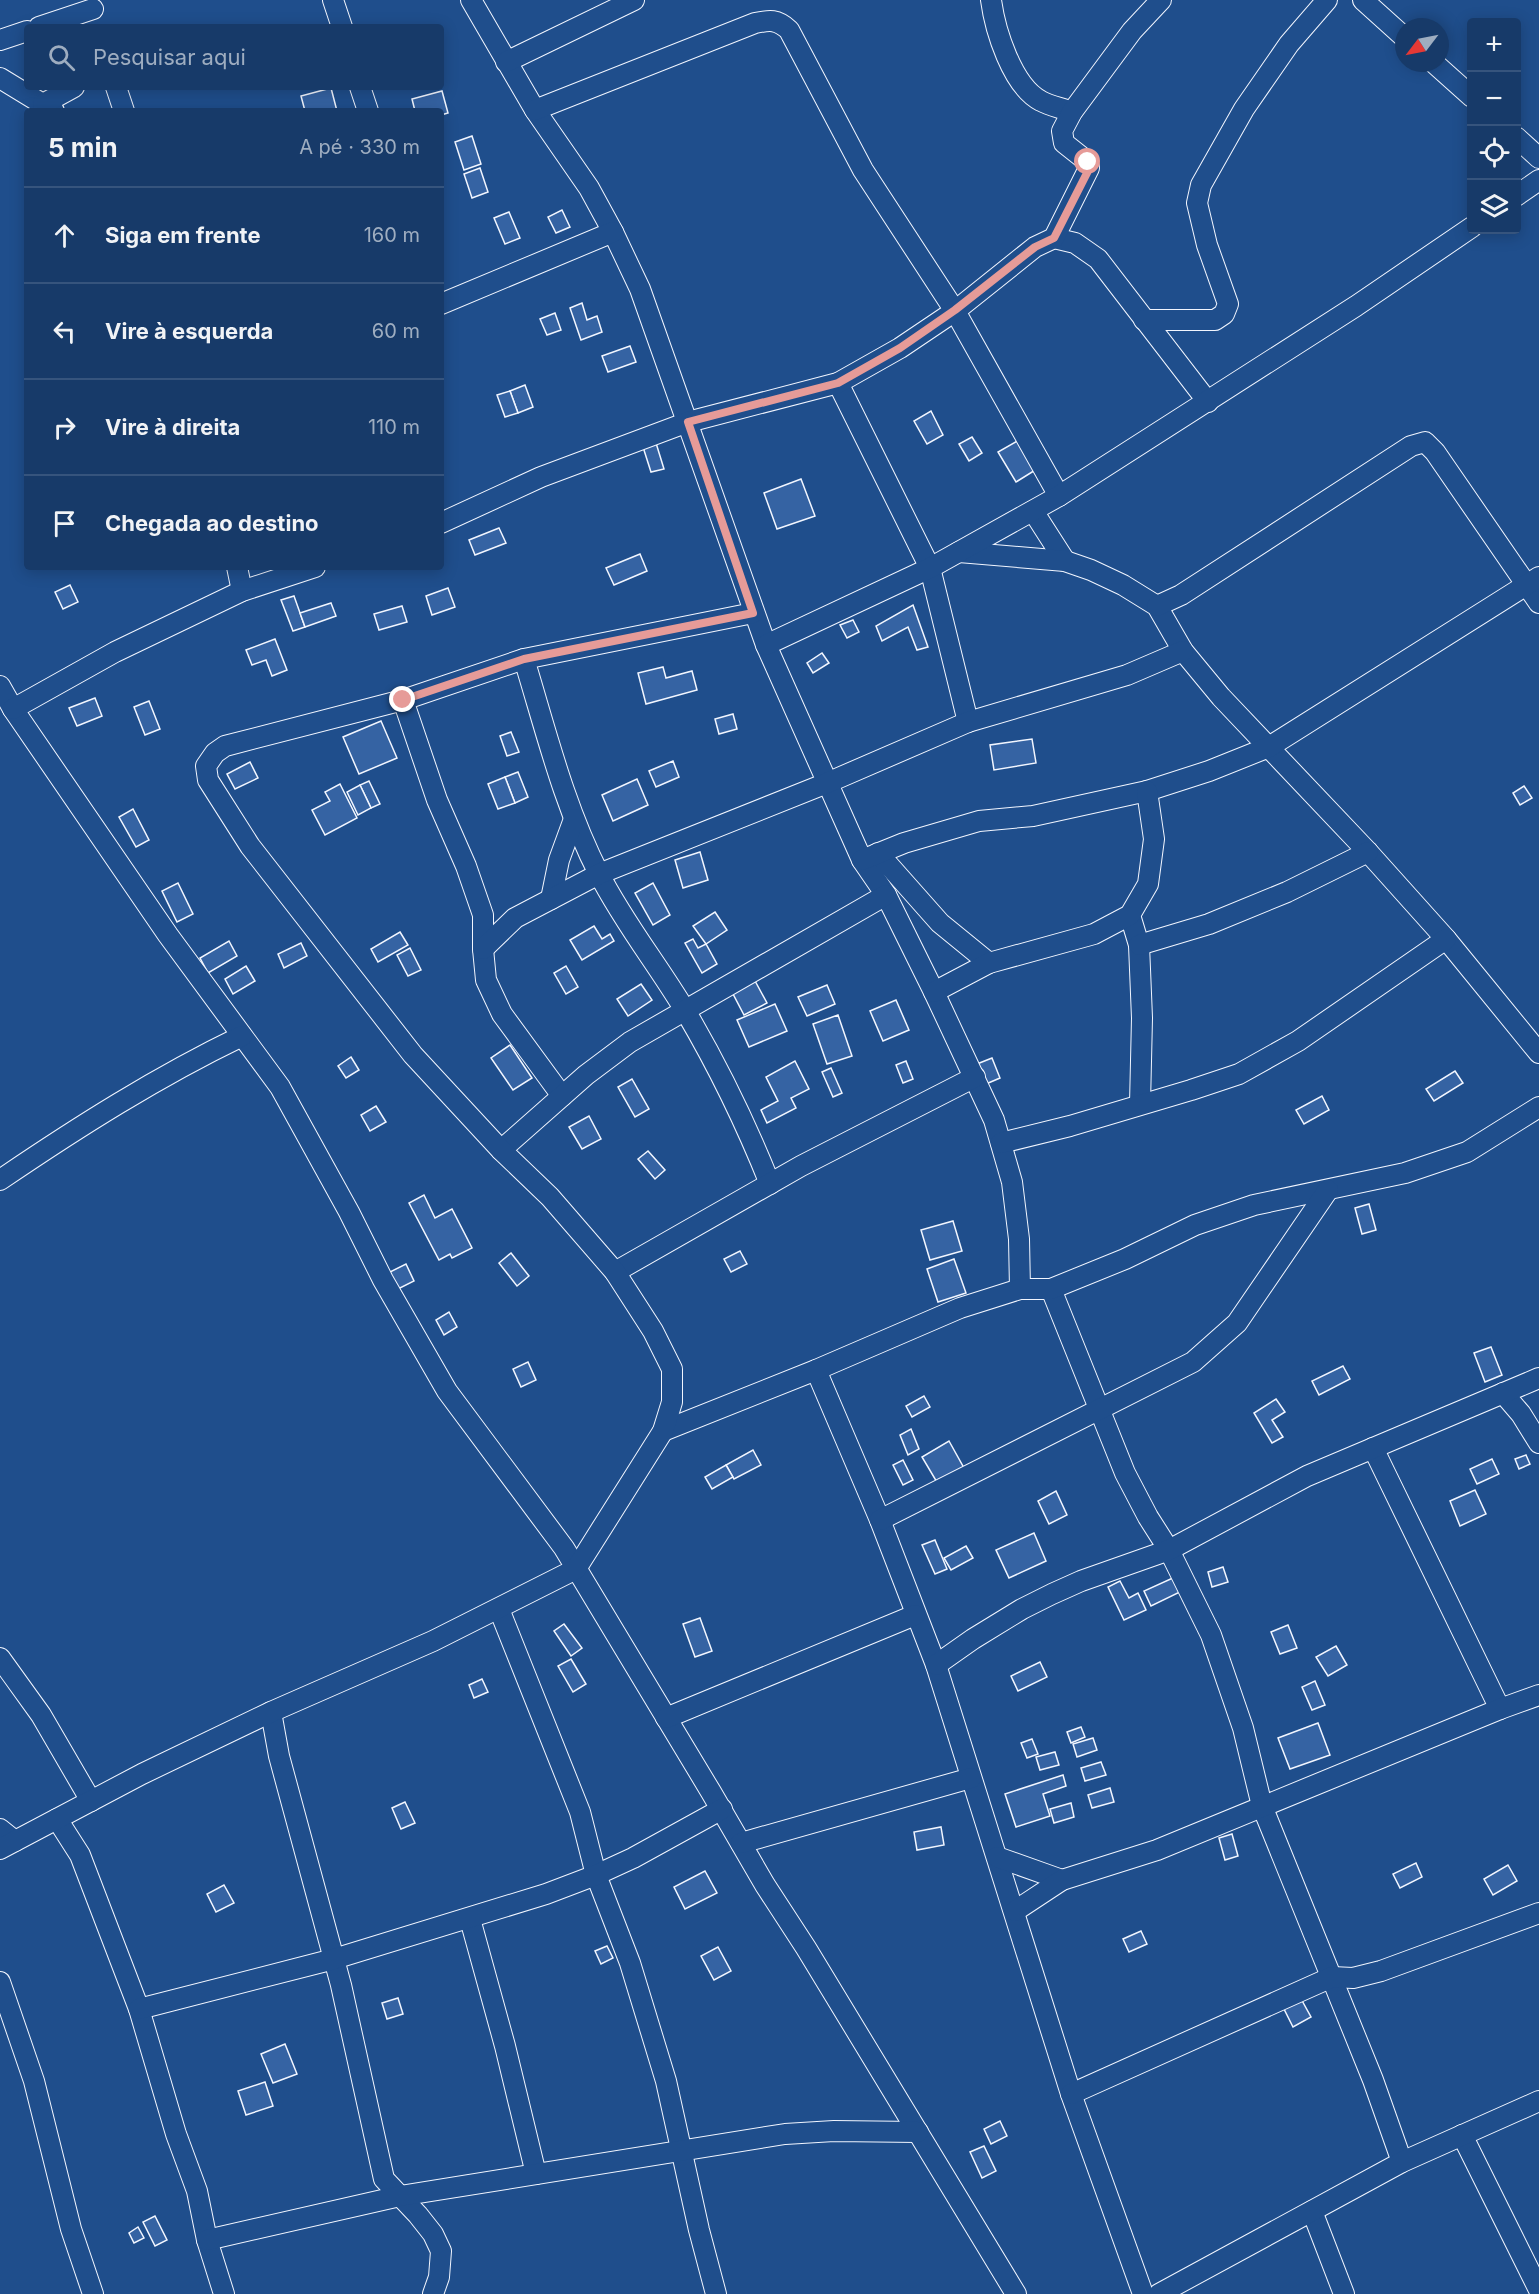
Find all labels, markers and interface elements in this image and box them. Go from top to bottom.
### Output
north arrow [1395,18,1449,72]
map controls [1467,18,1521,234]
button: + [1467,18,1521,72]
search box [24,24,444,90]
icon: search [45,41,78,74]
text: Pesquisar aqui [93,44,246,70]
button: − [1467,72,1521,126]
button: locate [1467,126,1521,180]
text: 5 min [48,132,118,163]
text: A pé · 330 m [299,135,420,159]
route start [1074,148,1100,174]
button: layers [1467,180,1521,234]
icon: ahead [48,219,81,252]
text: Siga em frente [105,222,261,248]
text: 160 m [364,223,420,247]
icon: left [48,315,81,348]
text: Vire à esquerda [105,318,273,344]
text: 60 m [372,319,420,343]
icon: right [48,411,81,444]
text: Vire à direita [105,414,240,440]
text: 110 m [368,415,420,439]
icon: arrive [48,507,81,540]
text: Chegada ao destino [105,510,319,536]
route end [389,686,415,712]

